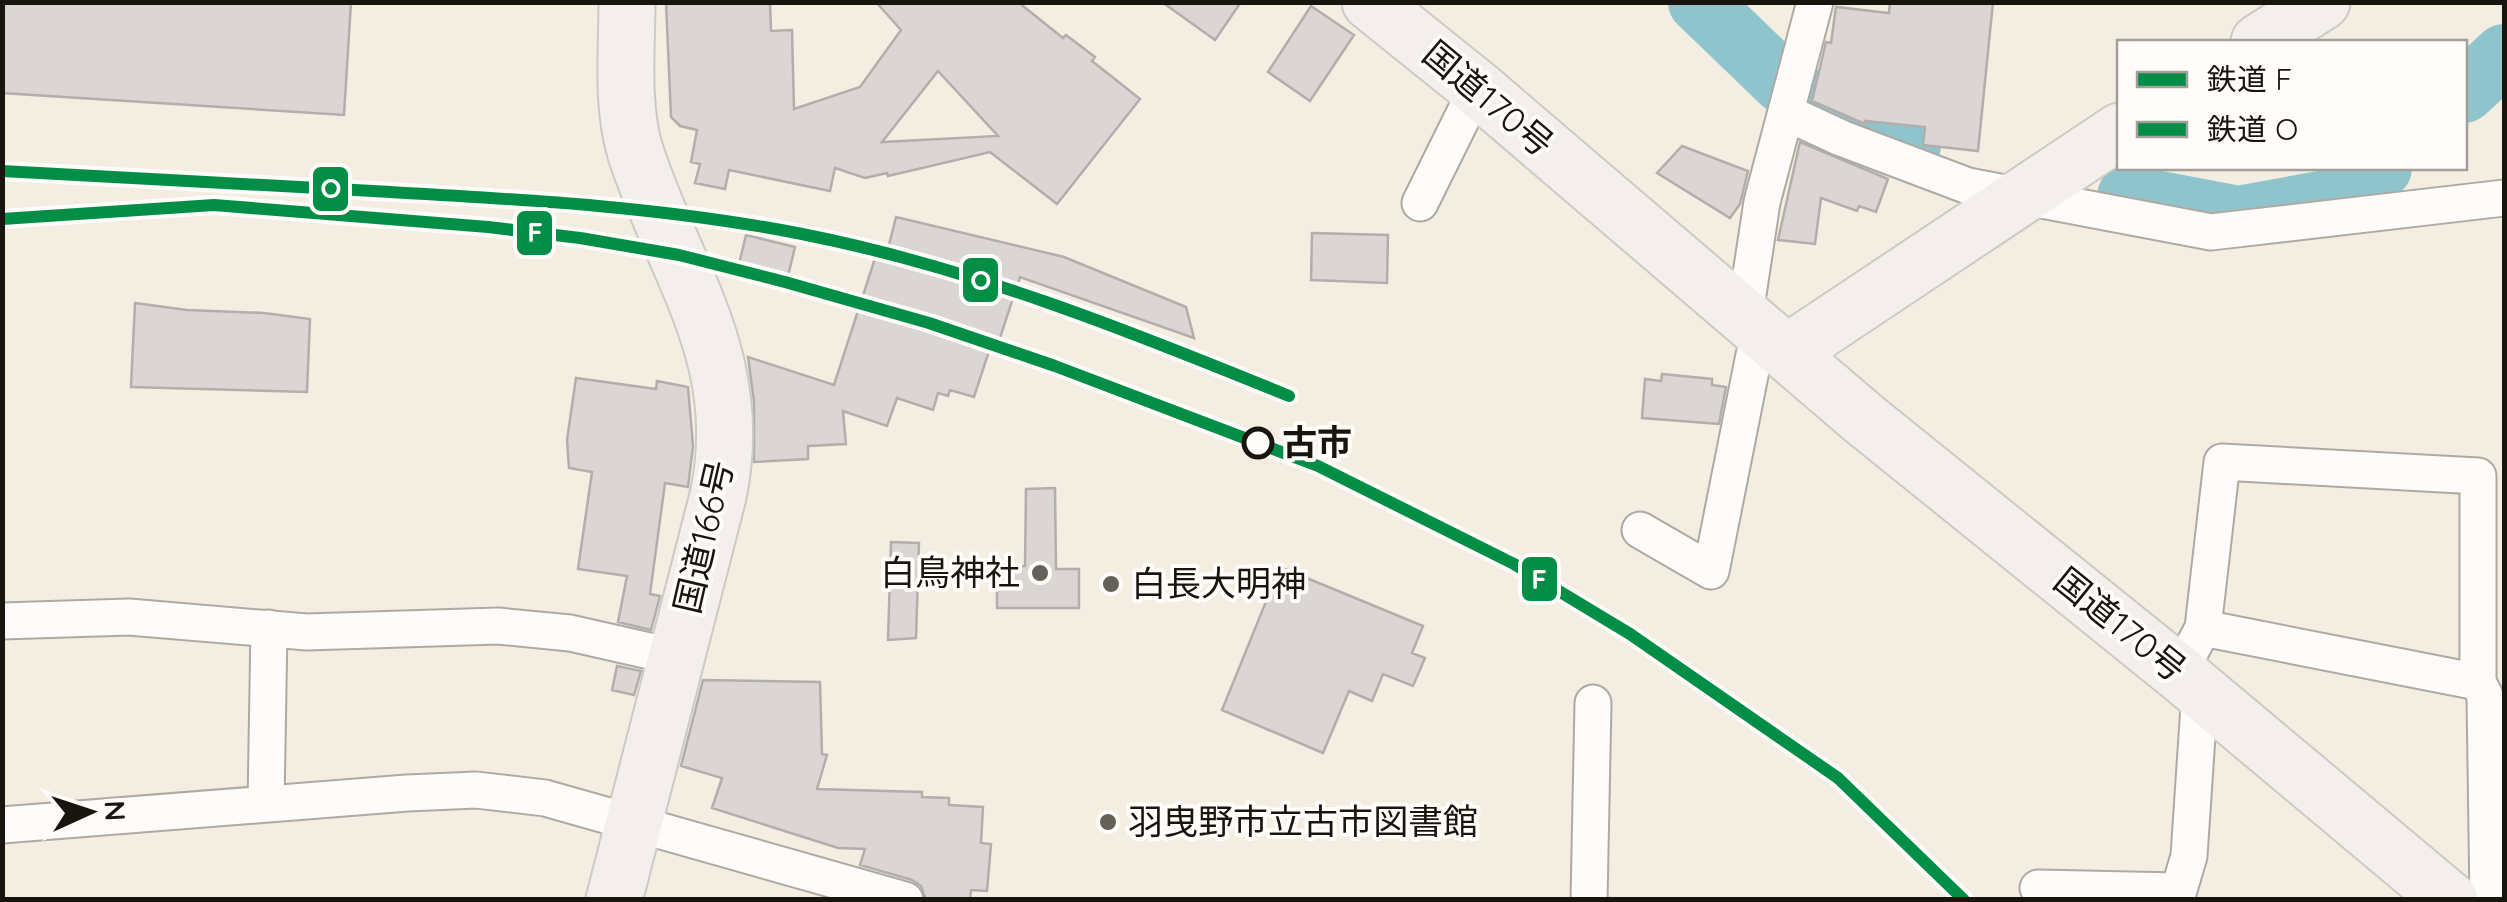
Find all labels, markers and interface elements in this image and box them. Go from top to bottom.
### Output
street label: 国道170号 [1414,31,1563,165]
legend [2117,40,2467,170]
text: 鉄道 F [2207,60,2292,98]
text: 鉄道 O [2207,110,2298,148]
line badge: O [311,165,350,213]
text: O [320,170,342,205]
line badge: F [515,209,554,257]
text: F [527,214,543,249]
line badge: O [961,256,1000,304]
text: O [970,262,992,297]
place label: 古市 [1282,420,1352,464]
marker: 古市 [1243,428,1273,458]
street label: 国道166号 [664,456,742,618]
place label: 白鳥神社 [880,550,1020,594]
line badge: F [1520,555,1559,603]
street label: 国道170号 [2046,558,2195,691]
place label: 白長大明神 [1131,561,1306,605]
text: F [1531,561,1547,596]
marker: 白鳥神社 [1029,562,1051,584]
marker: 白長大明神 [1100,573,1122,595]
north arrow [40,762,140,862]
text: N [97,799,133,822]
place label: 羽曳野市立古市図書館 [1128,799,1478,843]
marker: 羽曳野市立古市図書館 [1097,811,1119,833]

